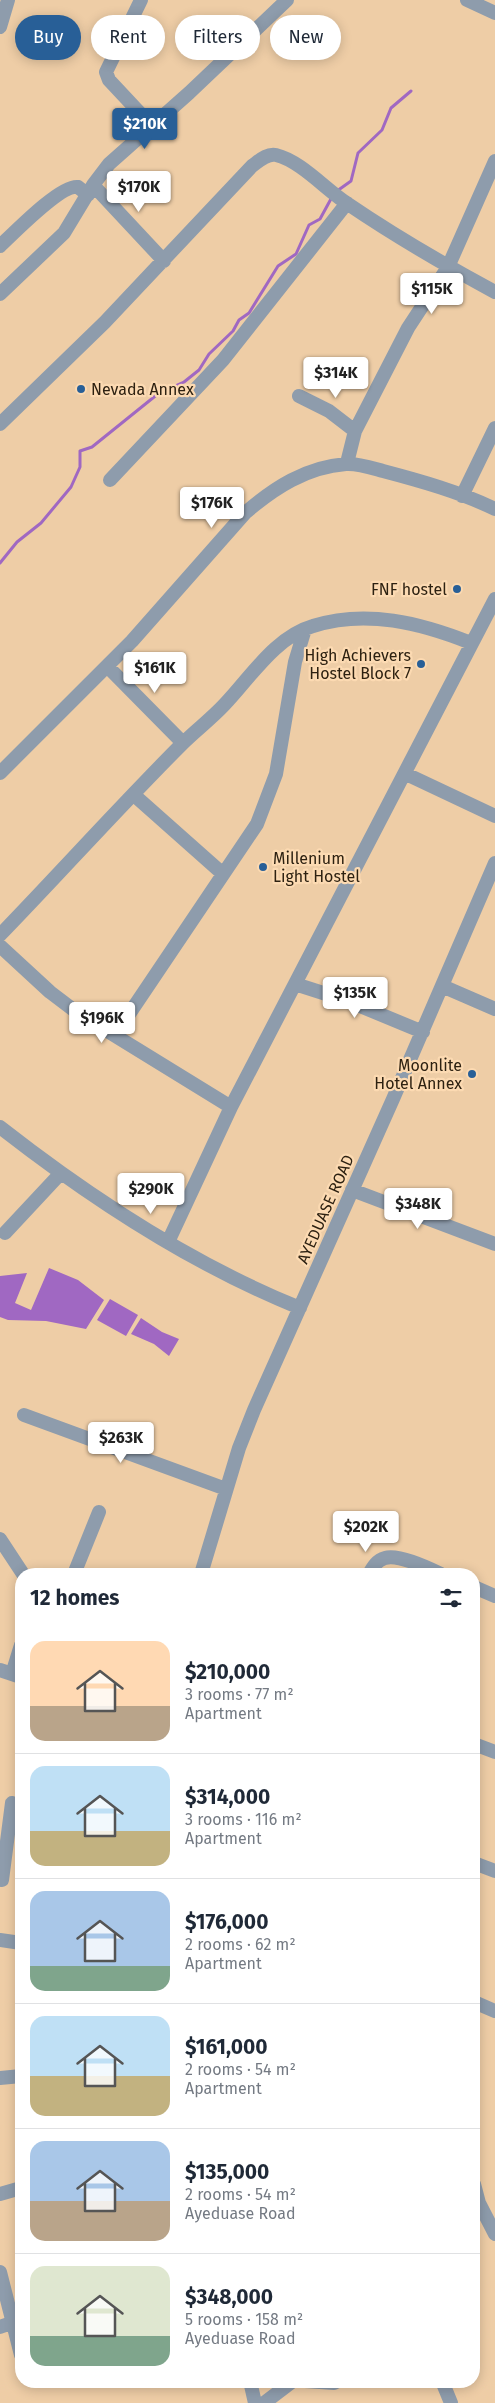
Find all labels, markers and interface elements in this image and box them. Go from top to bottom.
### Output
chip: Buy [15,15,81,60]
chip: Rent [91,15,165,60]
chip: Filters [175,15,260,60]
chip: New [270,15,341,60]
pin: $210K [110,108,180,150]
text: $210K [123,114,167,133]
pin: $170K [104,170,174,213]
text: $170K [118,177,160,196]
pin: $115K [397,272,467,315]
text: $115K [411,279,453,298]
pin: $314K [301,356,371,399]
text: $314K [314,363,358,382]
place label: Nevada Annex [91,380,194,399]
marker: Nevada Annex [75,383,87,395]
pin: $176K [177,486,247,529]
text: $176K [191,493,233,512]
place label: FNF hostel [371,580,447,599]
marker: FNF hostel [451,583,463,595]
place label: High Achievers Hostel Block 7 [304,646,411,683]
pin: $161K [120,652,190,694]
text: $161K [134,658,176,677]
marker: High Achievers Hostel Block 7 [415,658,427,670]
place label: Millenium Light Hostel [273,849,360,886]
marker: Millenium Light Hostel [257,861,269,873]
pin: $135K [320,976,390,1019]
text: $135K [334,983,376,1002]
pin: $196K [67,1002,137,1044]
text: $196K [80,1008,124,1027]
place label: Moonlite Hotel Annex [374,1056,462,1093]
marker: Moonlite Hotel Annex [466,1068,478,1080]
street label: AYEDUASE ROAD [293,1152,358,1267]
pin: $290K [116,1172,186,1215]
text: $290K [128,1179,174,1198]
pin: $348K [383,1188,453,1230]
text: $348K [395,1194,441,1213]
pin: $263K [86,1422,156,1464]
text: $263K [99,1428,143,1447]
pin: $202K [331,1510,401,1553]
text: $202K [344,1517,388,1536]
icon: filters [437,1584,465,1612]
text: 12 homes [30,1585,119,1611]
text: $210,000 [185,1659,270,1685]
icon: home [70,1661,130,1721]
text: 3 rooms · 77 m² [185,1685,294,1704]
text: Apartment [185,1704,262,1723]
text: $314,000 [185,1784,270,1810]
icon: home [70,1786,130,1846]
text: 3 rooms · 116 m² [185,1810,302,1829]
text: Apartment [185,1829,262,1848]
text: $176,000 [185,1909,268,1935]
icon: home [70,1911,130,1971]
text: 2 rooms · 62 m² [185,1935,296,1954]
text: Apartment [185,1954,262,1973]
text: $161,000 [185,2034,268,2060]
icon: home [70,2036,130,2096]
text: 2 rooms · 54 m² [185,2060,296,2079]
text: Apartment [185,2079,262,2098]
text: $135,000 [185,2159,269,2185]
icon: home [70,2161,130,2221]
text: 2 rooms · 54 m² [185,2185,296,2204]
text: Ayeduase Road [185,2204,295,2223]
text: $348,000 [185,2284,273,2310]
icon: home [70,2286,130,2346]
text: 5 rooms · 158 m² [185,2310,303,2329]
text: Ayeduase Road [185,2329,295,2348]

